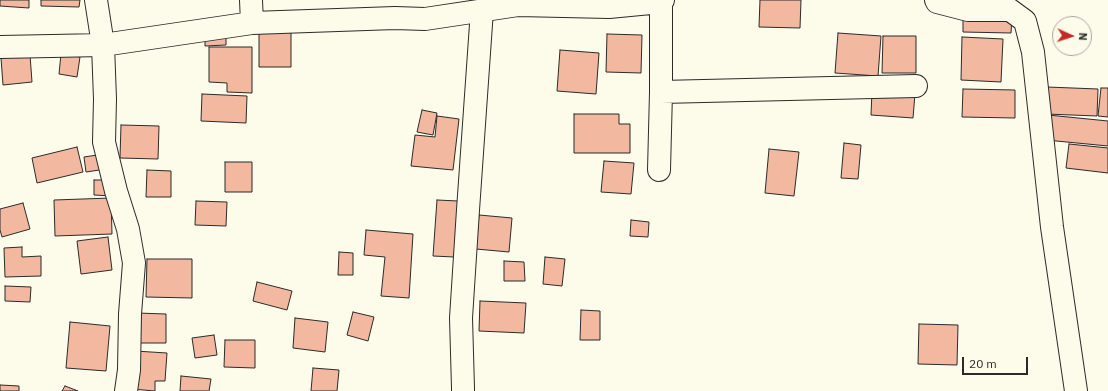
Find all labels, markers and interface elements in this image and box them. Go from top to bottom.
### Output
north arrow [1052,16,1092,56]
text: N [1076,32,1090,41]
scale bar [964,349,1030,375]
text: 20 m [969,356,997,371]

